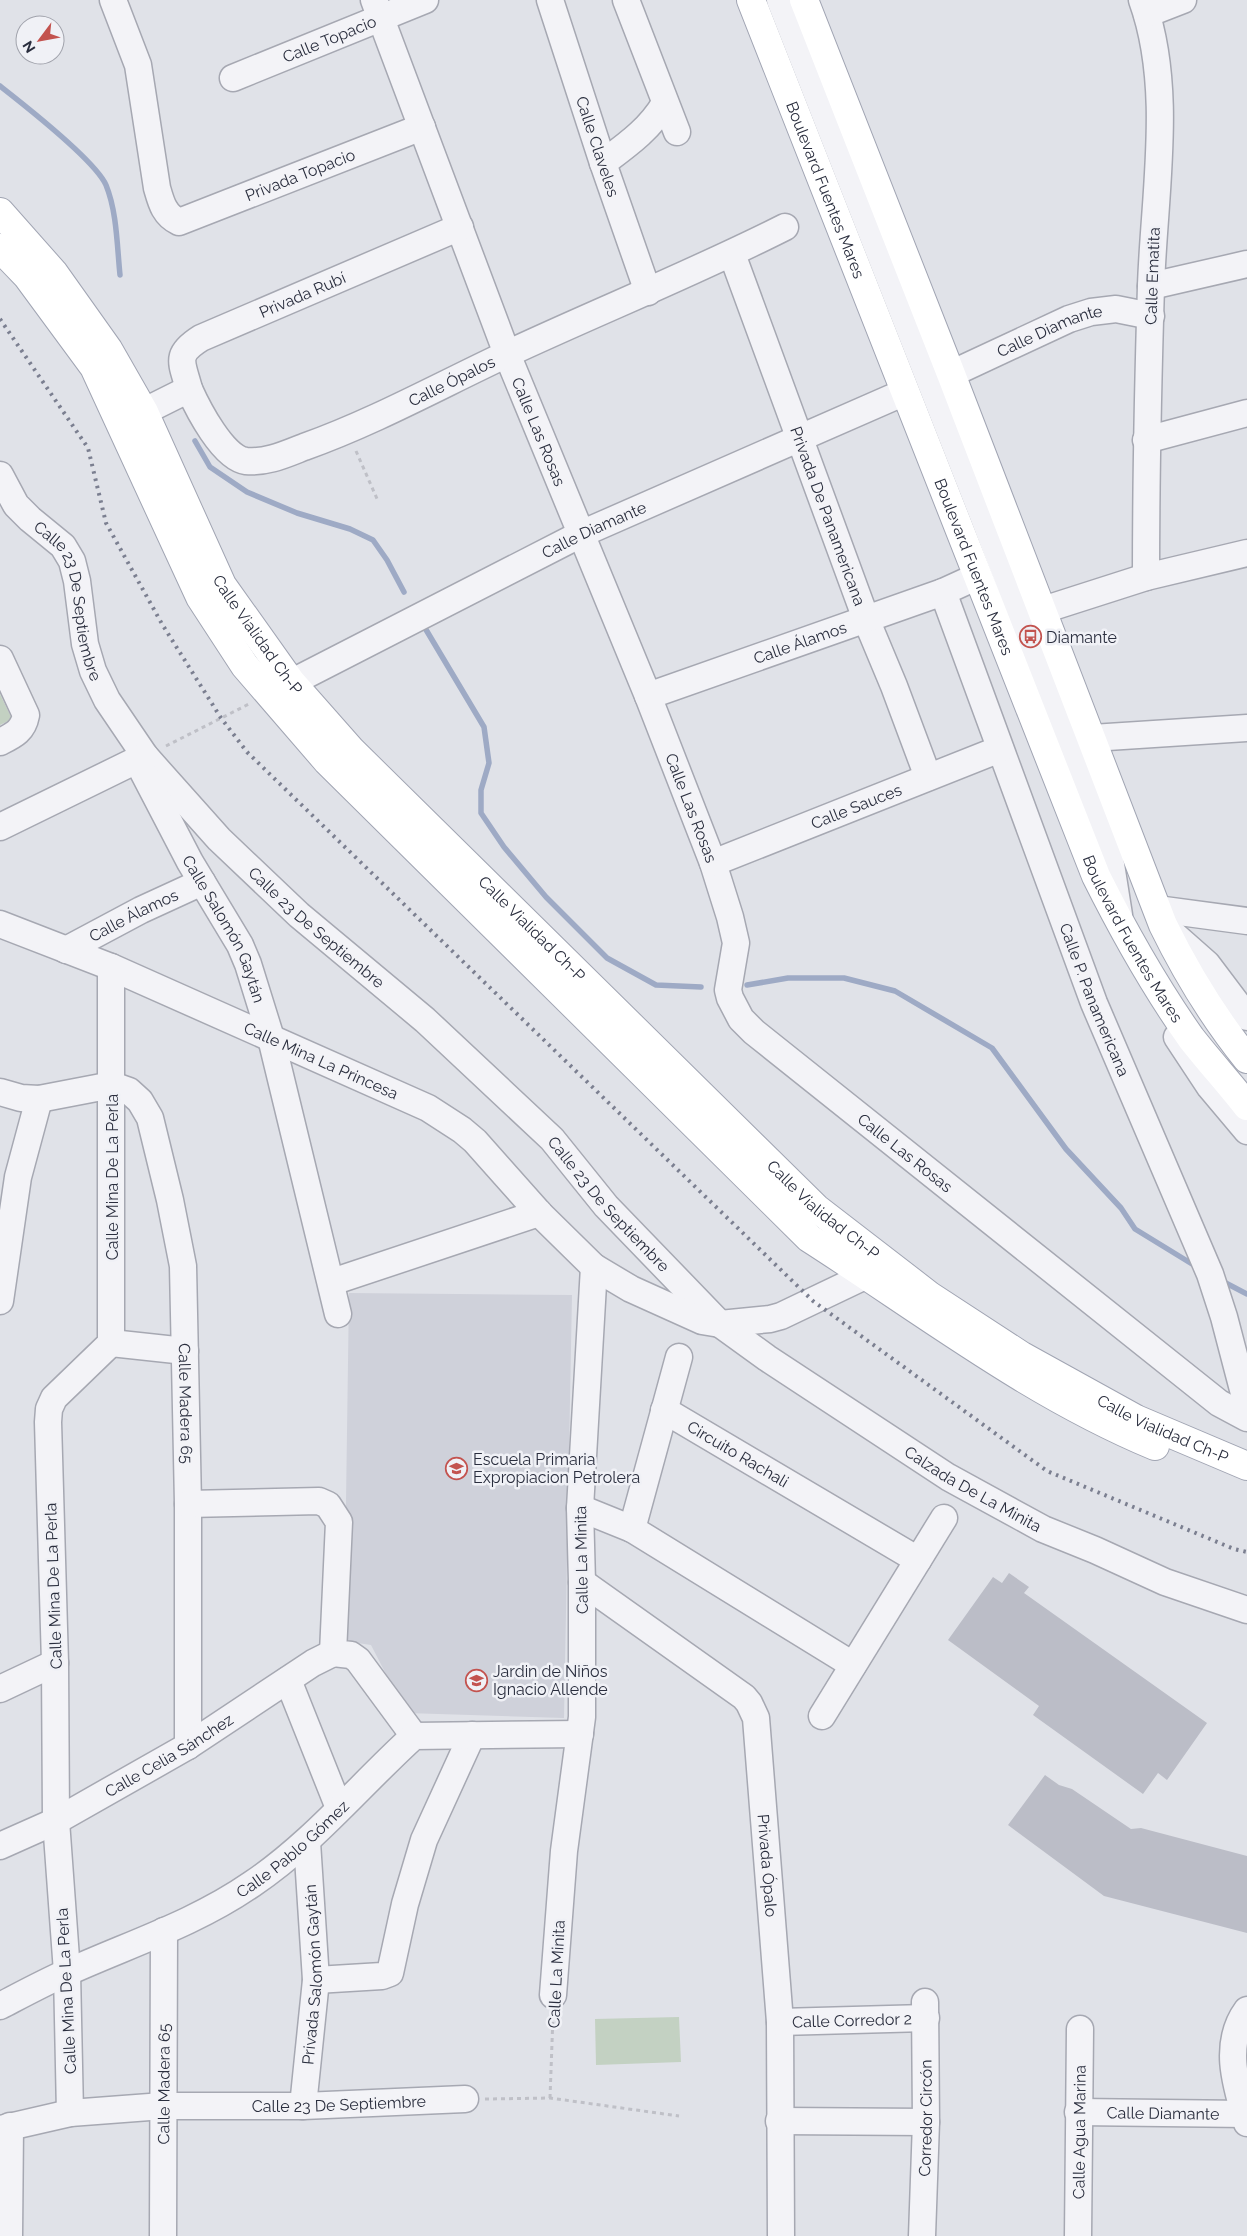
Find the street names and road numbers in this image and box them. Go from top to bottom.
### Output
street label: Calle Topacio [280,12,379,67]
street label: Calle Claveles [572,94,623,200]
street label: Boulevard Fuentes Mares [782,99,869,281]
street label: Privada Topacio [242,145,358,205]
street label: Calle Ematita [1141,227,1164,325]
street label: Privada Rubí [256,268,349,322]
street label: Calle Diamante [994,302,1103,361]
street label: Calle Ópalos [405,352,498,411]
street label: Calle Las Rosas [508,375,569,489]
street label: Privada De Panamericana [786,424,869,608]
street label: Boulevard Fuentes Mares [930,476,1017,658]
street label: Calle Diamante [539,498,649,562]
street label: Calle 23 De Septiembre [30,517,105,684]
street label: Calle Vialidad Ch-P [209,572,306,698]
street label: Calle Álamos [751,618,849,668]
street label: Calle Las Rosas [661,751,721,866]
street label: Calle Sauces [808,780,905,833]
street label: Calle Salomón Gaytán [178,852,268,1005]
street label: Boulevard Fuentes Mares [1079,852,1187,1026]
street label: Calle 23 De Septiembre [244,863,388,992]
street label: Calle Vialidad Ch-P [474,872,589,985]
street label: Calle Álamos [86,885,181,946]
street label: Calle P. Panamericana [1056,921,1133,1079]
street label: Calle Mina La Princesa [241,1018,401,1103]
street label: Calle Mina De La Perla [103,1094,122,1260]
street label: Calle Las Rosas [854,1109,956,1197]
street label: Calle 23 De Septiembre [544,1133,673,1276]
street label: Calle Vialidad Ch-P [763,1156,883,1263]
street label: Calle Madera 65 [175,1343,196,1464]
street label: Calle Vialidad Ch-P [1094,1391,1231,1467]
street label: Circuito Rachali [684,1417,792,1491]
street label: Calzada De La Minita [901,1442,1045,1536]
street label: Calle Mina De La Perla [41,1502,66,1669]
street label: Calle La Minita [571,1506,592,1614]
street label: Calle Celia Sánchez [102,1710,237,1801]
street label: Calle Pablo Gómez [233,1796,353,1902]
street label: Privada Ópalo [754,1813,781,1918]
street label: Privada Salomón Gaytán [298,1884,326,2066]
street label: Calle Mina De La Perla [53,1907,80,2075]
street label: Calle La Minita [544,1919,569,2029]
street label: Calle Corredor 2 [792,2009,912,2032]
street label: Calle Madera 65 [154,2023,174,2144]
street label: Corredor Circón [915,2059,936,2177]
street label: Calle Agua Marina [1069,2065,1090,2199]
street label: Calle 23 De Septiembre [252,2092,426,2116]
street label: Calle Diamante [1106,2103,1220,2124]

